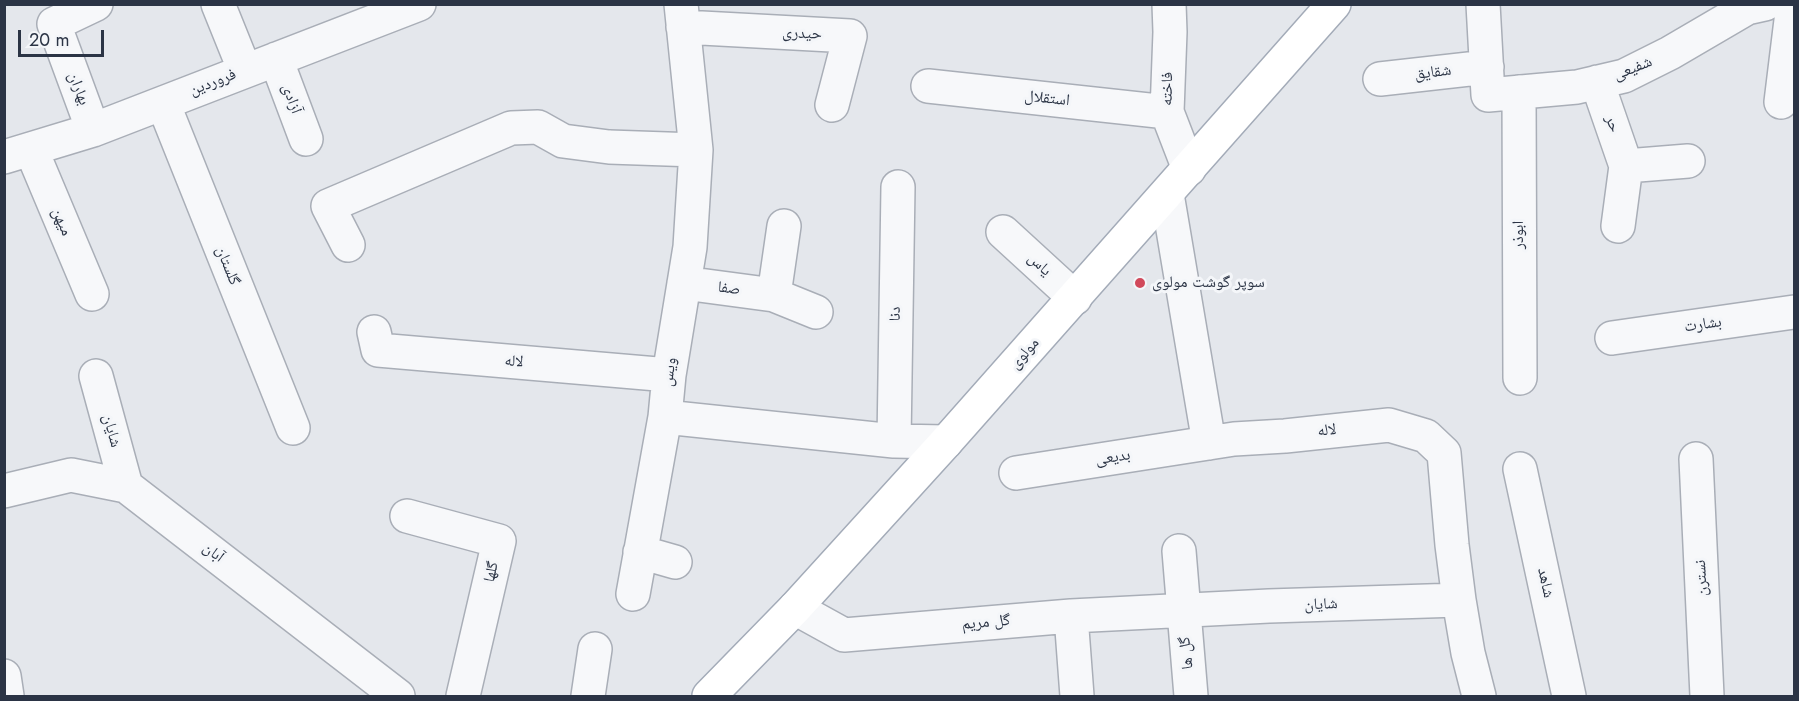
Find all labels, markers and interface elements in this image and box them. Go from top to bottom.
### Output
scale bar [21,18,106,56]
street label: حیدری [782,23,822,45]
text: 20 m [29,27,69,53]
street label: شفیعی [1611,53,1655,85]
street label: شقایق [1414,61,1452,85]
street label: فروردین [187,65,239,101]
street label: بهاران [63,70,93,108]
street label: فاخته [1158,72,1178,106]
street label: آزادی [277,81,305,117]
street label: استقلال [1023,87,1071,111]
street label: حر [1600,113,1624,135]
street label: میهن [47,205,75,239]
street label: ابوذر [1509,221,1529,249]
street label: گلستان [211,244,243,288]
street label: یاس [1023,249,1055,281]
place label: سوپر گوشت مولوی [1152,273,1265,293]
marker: سوپر گوشت مولوی [1133,276,1147,290]
street label: صفا [717,278,741,300]
street label: دنا [886,306,906,322]
street label: بشارت [1683,313,1723,337]
street label: مولوی [1006,334,1044,374]
street label: لاله [504,352,524,372]
street label: ویس [658,356,682,388]
street label: شایان [97,412,125,450]
street label: لاله [1317,420,1337,442]
street label: بدیعی [1094,446,1132,470]
street label: آبان [199,539,227,567]
street label: نسترن [1691,559,1713,597]
street label: گلها [480,560,504,584]
street label: شاهد [1532,566,1558,600]
street label: شایان [1304,595,1338,615]
street label: گل مریم [961,611,1011,635]
street label: گل ها [1176,636,1198,670]

